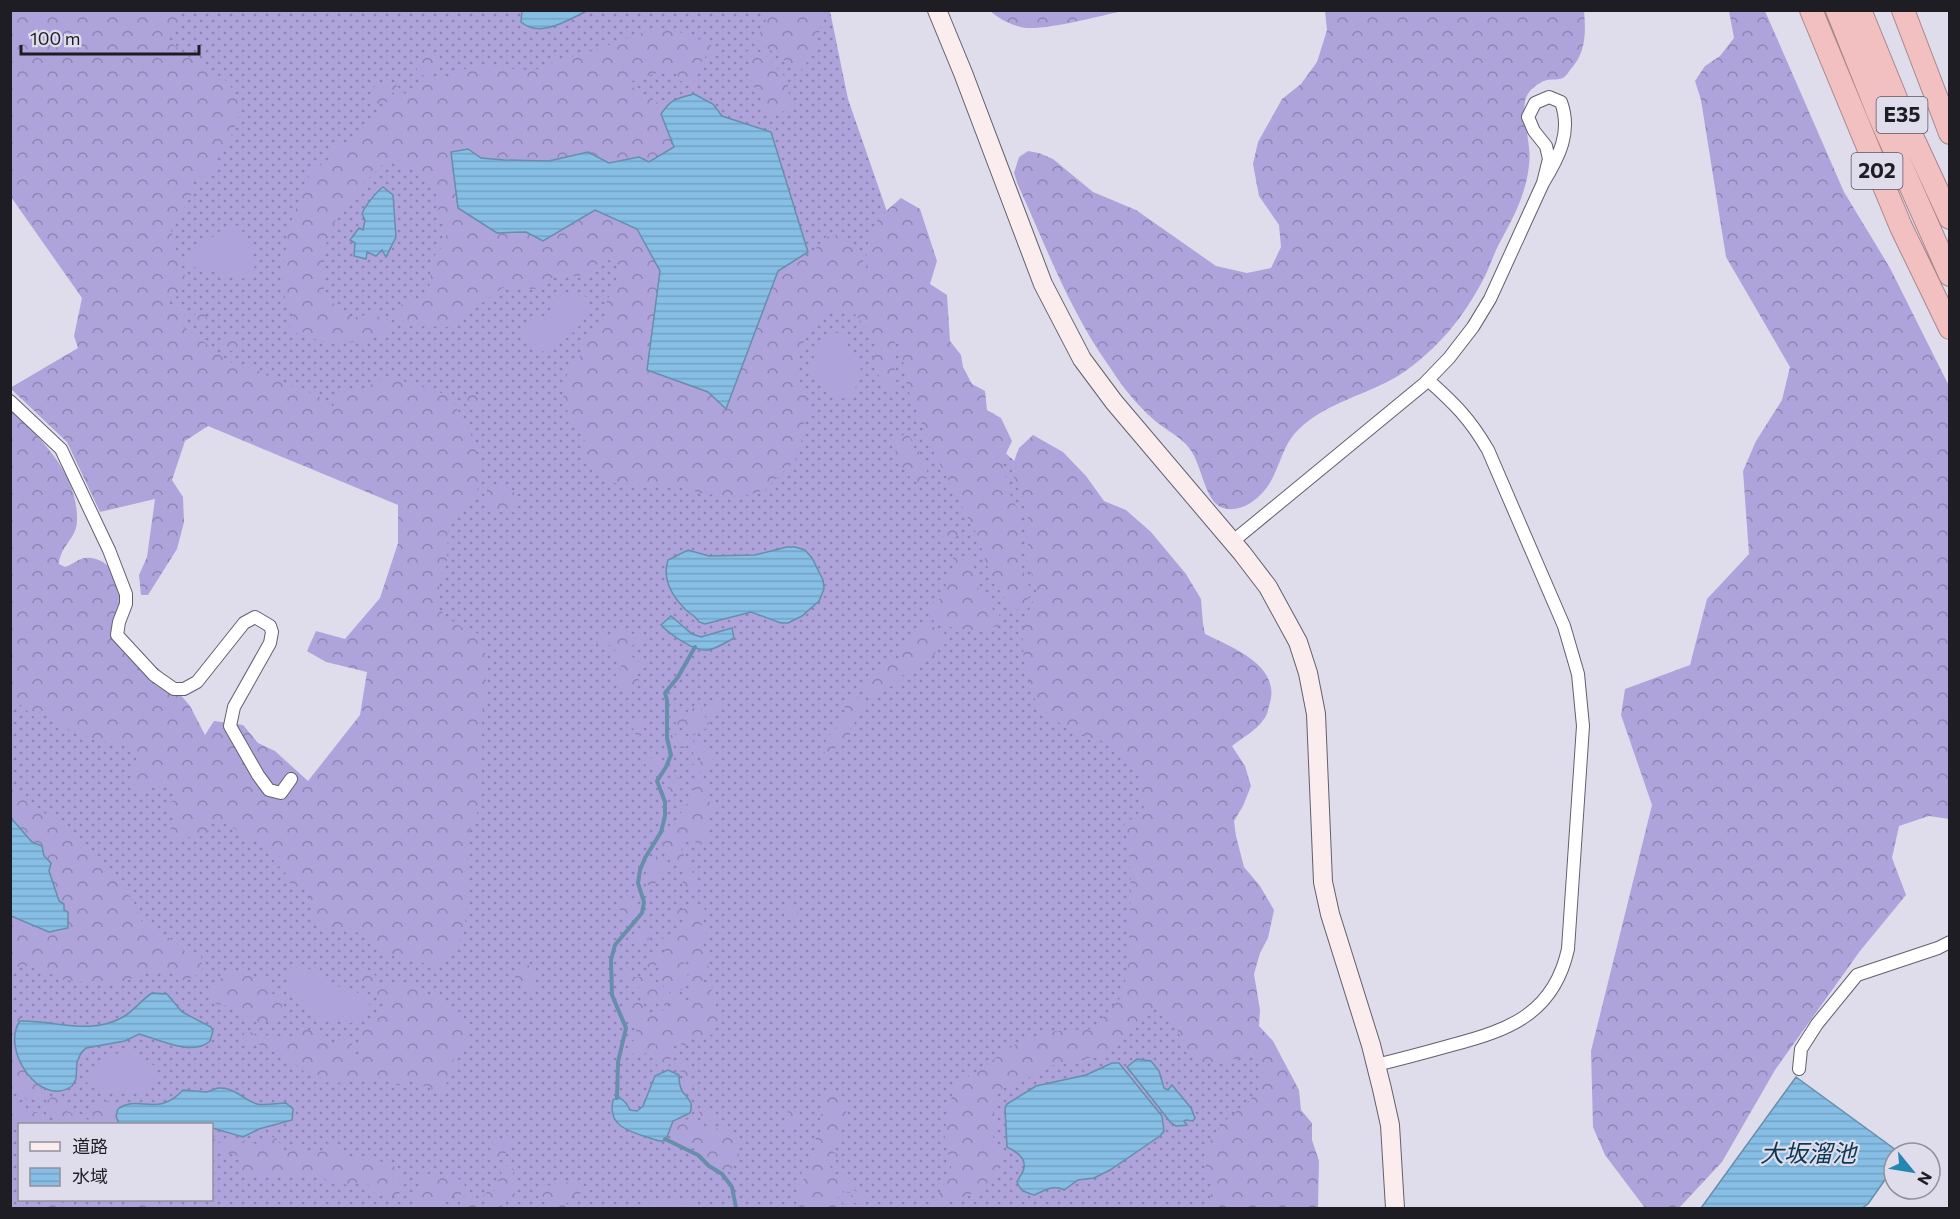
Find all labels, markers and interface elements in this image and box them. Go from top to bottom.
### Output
scale bar [21,18,200,56]
text: 100 m [30,27,80,49]
road number: E35 [1876,97,1928,133]
road number: 202 [1852,153,1902,189]
legend [18,1123,213,1201]
text: 道路 [72,1135,108,1157]
water label: 大坂溜池 [1760,1138,1858,1167]
north arrow [1882,1141,1942,1201]
text: 水域 [72,1165,108,1187]
text: N [1914,1169,1937,1189]

